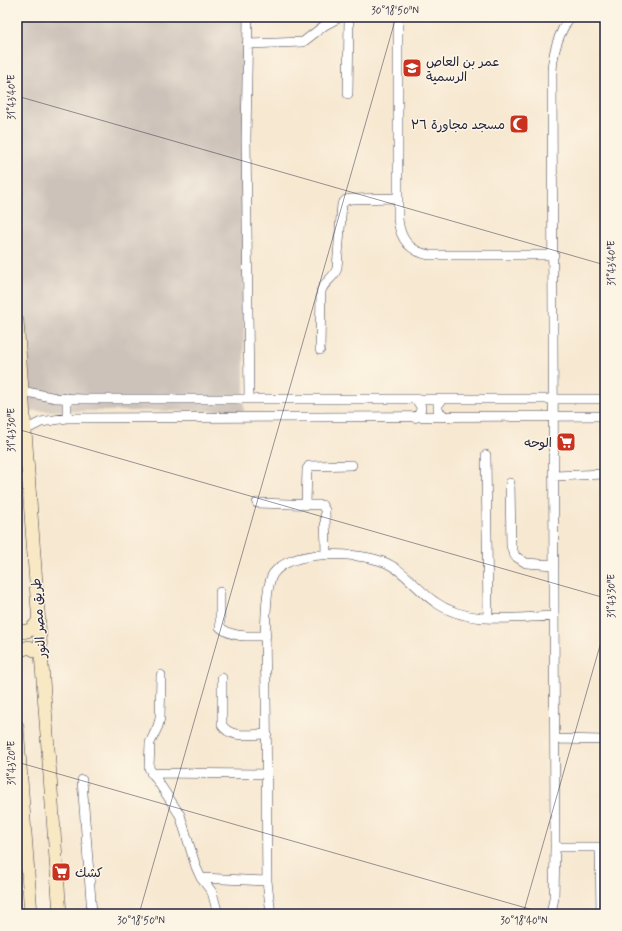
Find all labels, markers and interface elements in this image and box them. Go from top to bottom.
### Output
text: 30°18'50"N [371,4,419,18]
place label: عمر بن العاص الرسمية [426,54,499,86]
school or university icon: عمر بن العاص الرسمية [401,57,423,79]
text: 31°43'40"E [5,74,19,120]
mosque icon: مسجد مجاورة ٣٦ [508,113,530,135]
place label: مسجد مجاورة ٣٦ [411,117,505,134]
text: 31°43'40"E [605,240,619,286]
text: 31°43'30"E [5,408,19,452]
supermarket icon: الوحه [555,431,577,453]
place label: الوحه [524,435,552,452]
text: 31°43'30"E [605,574,619,618]
street label: طريق مصر النور [28,577,51,659]
text: 31°43'20"E [5,741,19,785]
supermarket icon: كشك [50,861,72,883]
place label: كشك [75,865,103,882]
text: 30°18'50"N [117,914,165,928]
text: 30°18'40"N [500,914,548,928]

